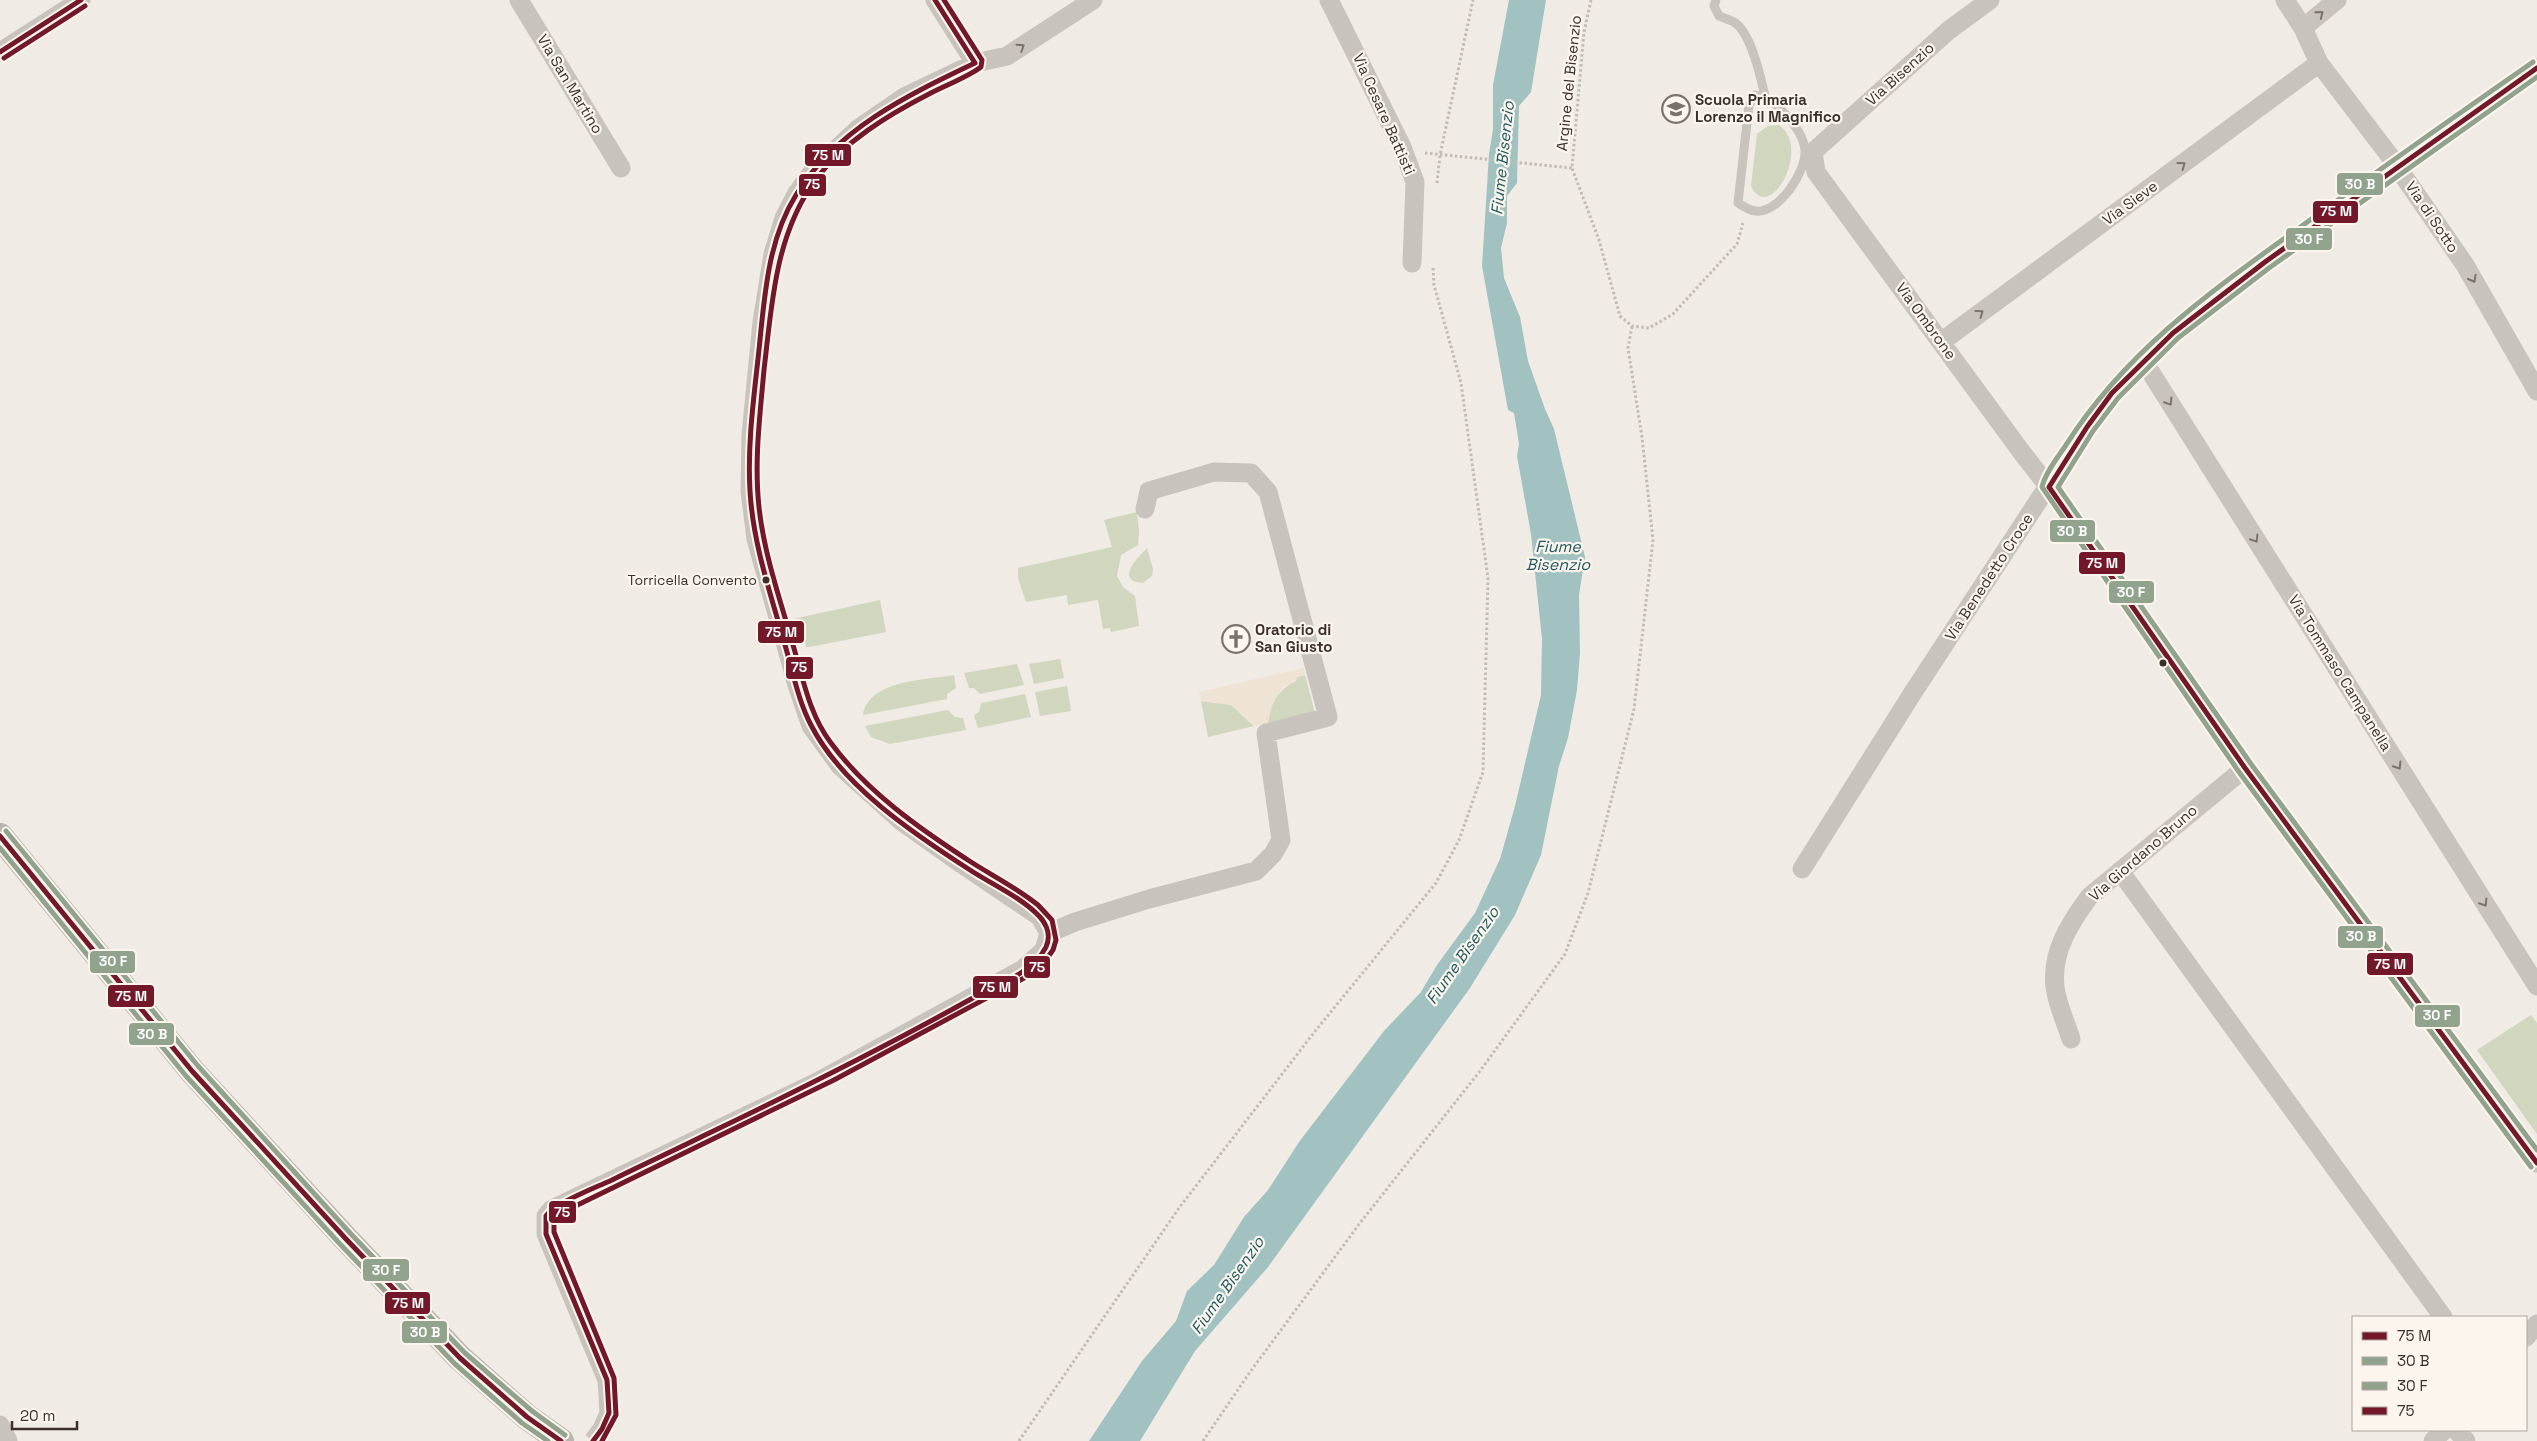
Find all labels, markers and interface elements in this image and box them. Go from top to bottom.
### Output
one-way arrow [2314,12,2323,20]
street label: Argine del Bisenzio [1552,14,1585,152]
street label: Via San Martino [533,31,608,137]
street label: Via Bisenzio [1861,38,1938,109]
one-way arrow [1015,44,1024,53]
street label: Via Cesare Battisti [1349,50,1420,177]
place label: Scuola Primaria Lorenzo il Magnifico [1695,90,1841,126]
school or university icon: Scuola Primaria Lorenzo il Magnifico [1661,94,1691,124]
water label: Fiume Bisenzio [1486,99,1519,216]
line badge: 75 M [804,143,852,167]
text: 75 M [812,146,844,164]
one-way arrow [2176,162,2186,171]
line badge: 30 B [2336,172,2384,196]
line badge: 75 [798,173,827,197]
text: 75 [804,175,820,193]
text: 30 B [2345,175,2375,193]
street label: Via Sieve [2098,176,2161,229]
street label: Via di Sotto [2402,177,2463,256]
line badge: 75 M [2312,200,2359,224]
text: 75 M [2320,202,2352,220]
line badge: 30 F [2285,227,2333,251]
text: 30 F [2295,230,2324,248]
one-way arrow [2466,274,2476,283]
street label: Via Ombrone [1892,278,1961,363]
one-way arrow [1974,310,1984,319]
one-way arrow [2162,396,2172,405]
street label: Via Benedetto Croce [1940,509,2037,644]
line badge: 30 B [2049,519,2096,543]
text: 30 B [2057,522,2087,540]
one-way arrow [2249,534,2259,543]
water label: Fiume Bisenzio [1526,536,1591,575]
line badge: 75 M [2078,551,2126,575]
text: 75 M [2086,554,2118,572]
place label: Torricella Convento [628,571,757,589]
marker: Torricella Convento [761,575,771,585]
line badge: 30 F [2108,580,2155,604]
text: 30 F [2117,583,2146,601]
street label: Via Tommaso Campanella [2285,591,2397,755]
line badge: 75 M [757,620,805,644]
place label: Oratorio di San Giusto [1255,620,1332,656]
text: 75 M [765,623,797,641]
church icon: Oratorio di San Giusto [1221,624,1251,654]
line badge: 75 [785,656,814,680]
text: 75 [791,658,807,676]
unlabelled marker [2158,658,2168,668]
one-way arrow [2391,760,2401,769]
street label: Via Giordano Bruno [2085,800,2201,905]
one-way arrow [2478,898,2488,907]
water label: Fiume Bisenzio [1421,902,1504,1008]
line badge: 30 B [2337,925,2384,949]
text: 30 B [2346,927,2376,945]
line badge: 30 F [89,950,136,974]
text: 30 F [99,952,128,970]
line badge: 75 M [2366,952,2414,976]
line badge: 75 [1023,955,1051,979]
text: 75 M [2374,955,2406,973]
text: 75 [1029,958,1045,976]
line badge: 75 M [972,975,1019,999]
text: 75 M [979,978,1011,996]
line badge: 75 M [107,984,155,1008]
text: 75 M [115,987,147,1005]
line badge: 30 F [2414,1004,2461,1028]
text: 30 F [2423,1006,2452,1024]
line badge: 30 B [128,1022,175,1046]
text: 30 B [137,1025,167,1043]
line badge: 75 [548,1200,577,1224]
text: 75 [554,1203,570,1221]
water label: Fiume Bisenzio [1186,1232,1269,1338]
line badge: 30 F [362,1258,410,1282]
text: 30 F [372,1261,401,1279]
line badge: 75 M [384,1291,431,1315]
text: 75 M [392,1294,424,1312]
legend [2352,1316,2527,1431]
line badge: 30 B [401,1320,448,1344]
text: 30 B [410,1323,440,1341]
text: 75 M [2397,1326,2431,1345]
text: 30 B [2397,1351,2430,1370]
text: 30 F [2397,1376,2428,1395]
scale bar [12,1398,78,1430]
text: 75 [2397,1401,2414,1420]
text: 20 m [20,1406,55,1425]

